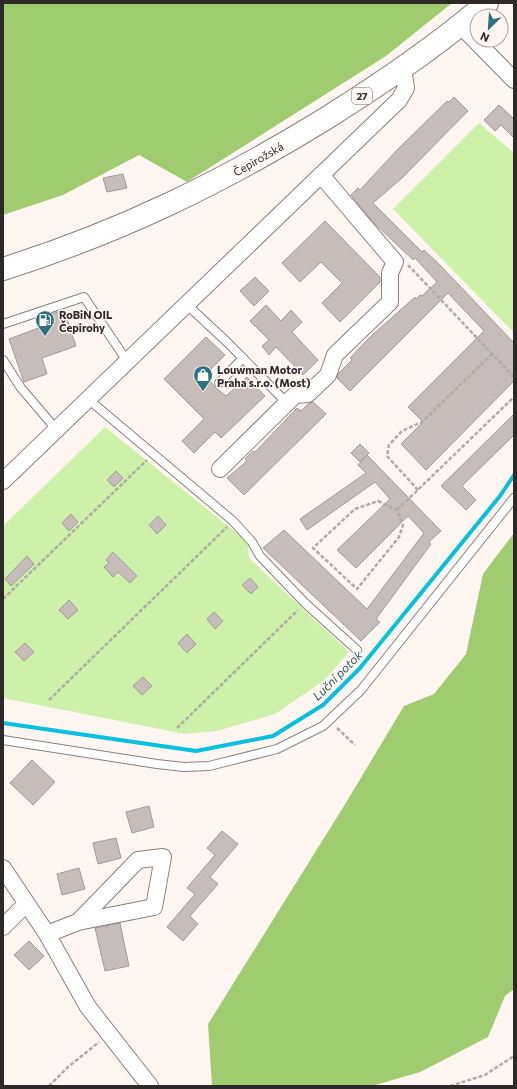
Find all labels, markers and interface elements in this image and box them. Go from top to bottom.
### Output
north arrow [469,8,509,48]
text: N [478,30,491,45]
road number: 27 [352,88,372,104]
street label: Čepirožská [230,139,285,179]
place label: RoBiN OIL Čepirohy [59,308,113,334]
fuel station icon: RoBiN OIL Čepirohy [34,309,56,337]
place label: Louwman Motor Praha s.r.o. (Most) [217,363,311,389]
shop icon: Louwman Motor Praha s.r.o. (Most) [192,364,214,392]
water label: Luční potok [309,647,365,703]

